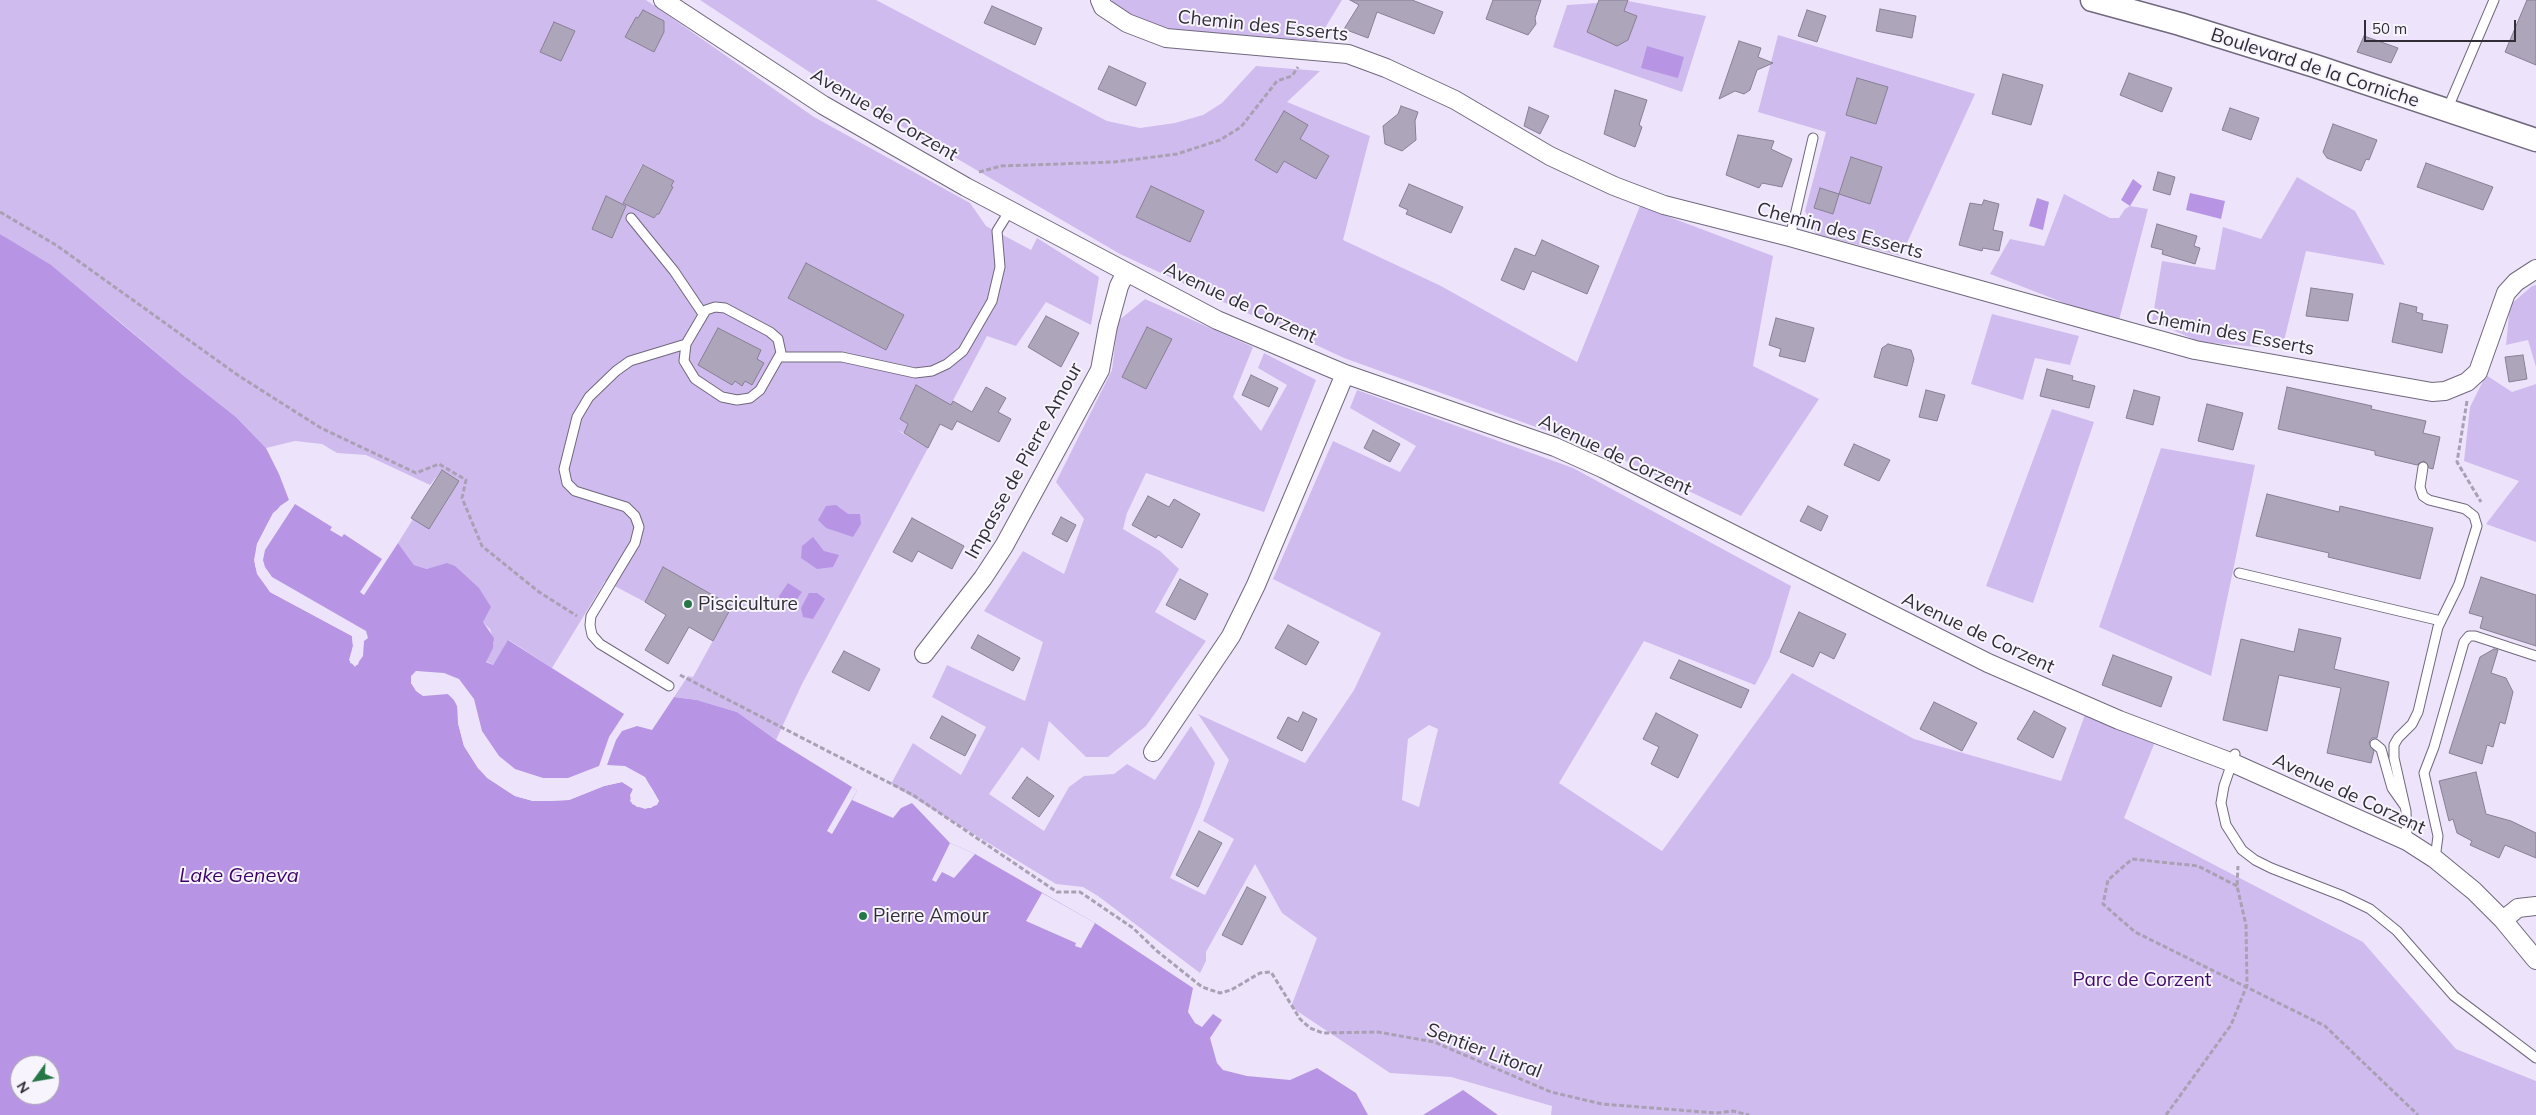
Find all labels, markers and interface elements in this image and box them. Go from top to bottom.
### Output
street label: Chemin des Esserts [1176,6,1350,46]
scale bar [2366,10,2518,42]
text: 50 m [2372,19,2407,38]
street label: Boulevard de la Corniche [2208,23,2422,113]
street label: Avenue de Corzent [807,64,961,166]
street label: Chemin des Esserts [1754,198,1926,264]
street label: Avenue de Corzent [1160,258,1320,348]
street label: Chemin des Esserts [2144,305,2316,361]
street label: Impasse de Pierre Amour [961,359,1087,563]
street label: Avenue de Corzent [1535,410,1695,500]
street label: Avenue de Corzent [1898,588,2058,678]
place label: Pisciculture [698,593,798,615]
marker: Pisciculture [682,598,694,610]
street label: Avenue de Corzent [2269,749,2429,839]
water label: Lake Geneva [179,864,299,888]
place label: Pierre Amour [873,905,989,927]
marker: Pierre Amour [857,910,869,922]
park label: Parc de Corzent [2072,969,2212,991]
street label: Sentier Litoral [1423,1019,1545,1083]
north arrow [10,1055,60,1105]
text: N [13,1078,34,1097]

